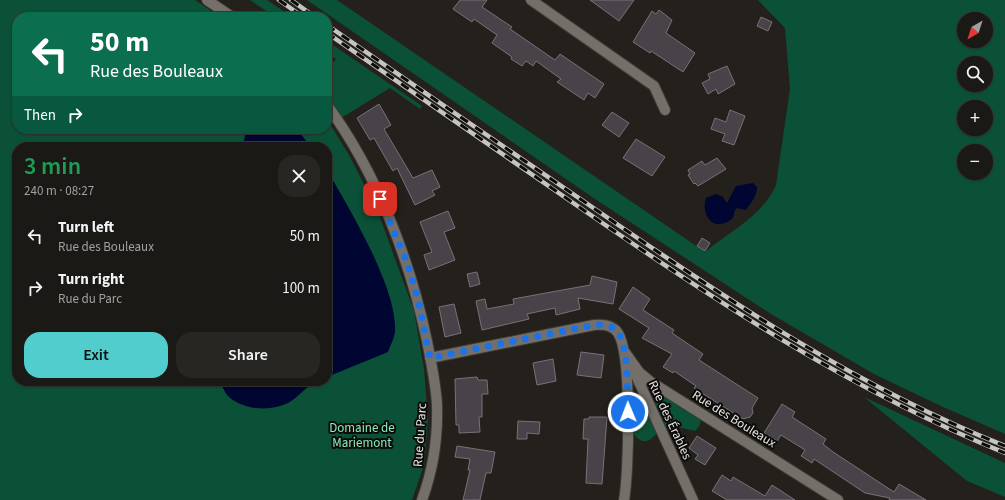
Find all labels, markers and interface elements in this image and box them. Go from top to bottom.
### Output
north arrow [957,12,993,48]
map controls [957,12,993,180]
text: 50 m [90,22,149,62]
icon: left [24,28,76,80]
button: search [957,56,993,92]
text: Rue des Bouleaux [90,59,223,84]
button: + [957,100,993,136]
icon: right [64,104,86,126]
text: Then [24,105,56,126]
button: − [957,144,993,180]
text: 3 min [24,149,81,184]
button: close [278,155,320,197]
text: 240 m · 08:27 [24,182,94,200]
pin [363,182,397,216]
icon: arrive [369,188,391,210]
text: Turn left [58,217,114,238]
icon: left [24,225,46,247]
text: 50 m [290,226,320,247]
text: Rue des Bouleaux [58,238,154,256]
text: Turn right [58,269,124,290]
icon: right [24,277,46,299]
text: 100 m [282,278,320,299]
text: Rue du Parc [58,290,122,308]
button: Exit [24,332,168,378]
button: Share [176,332,320,378]
street label: Rue des Érables [644,378,696,463]
street label: Rue des Bouleaux [689,386,780,452]
position arrow [607,391,649,433]
street label: Rue du Parc [409,402,431,468]
park label: Domaine de Mariemont [329,419,395,452]

